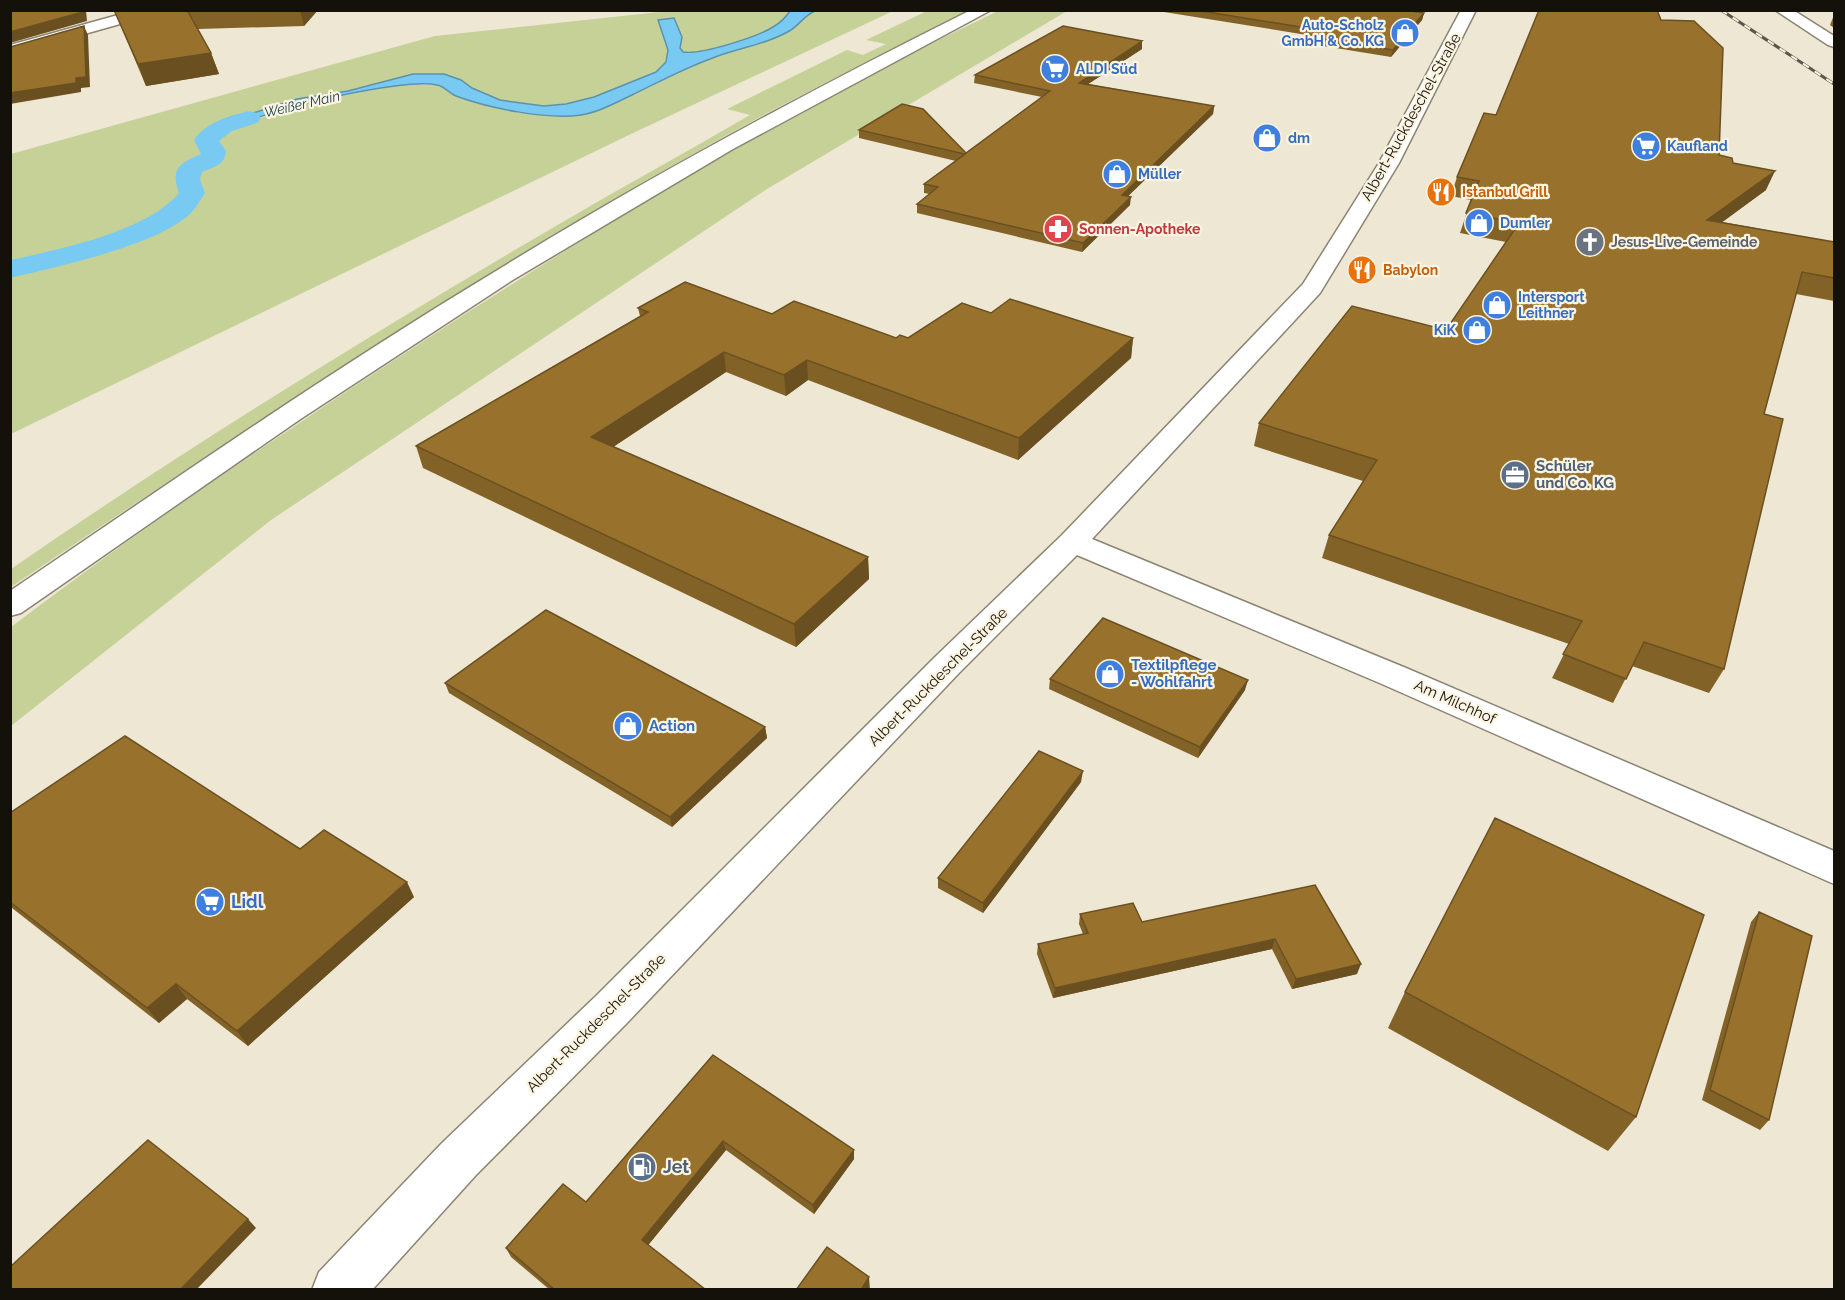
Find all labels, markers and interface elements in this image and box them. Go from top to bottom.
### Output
place label: Auto-Scholz GmbH & Co. KG [1282,17,1384,49]
shop icon: Auto-Scholz GmbH & Co. KG [1389,17,1421,49]
street label: Albert-Ruckdeschel-Straße [1357,30,1465,204]
supermarket icon: ALDI Süd [1039,53,1071,85]
place label: ALDI Süd [1076,61,1137,77]
water label: Weißer Main [263,87,342,120]
shop icon: dm [1251,122,1283,154]
place label: dm [1288,130,1310,146]
supermarket icon: Kaufland [1630,130,1662,162]
place label: Kaufland [1667,138,1728,154]
shop icon: Müller [1101,158,1133,190]
place label: Müller [1138,166,1182,182]
restaurant icon: Istanbul Grill [1425,176,1457,208]
place label: Istanbul Grill [1462,184,1548,200]
shop icon: Dumler [1463,207,1495,239]
pharmacy icon: Sonnen-Apotheke [1042,213,1074,245]
place label: Dumler [1500,215,1551,231]
place label: Sonnen-Apotheke [1079,221,1201,237]
church icon: Jesus-Live-Gemeinde [1574,226,1606,258]
place label: Jesus-Live-Gemeinde [1611,234,1758,250]
restaurant icon: Babylon [1346,254,1378,286]
place label: Babylon [1383,262,1438,278]
shop icon: Intersport Leithner [1481,289,1513,321]
place label: Intersport Leithner [1518,289,1585,321]
shop icon: KiK [1461,314,1493,346]
place label: KiK [1434,322,1457,338]
place label: Schüler und Co. KG [1536,457,1614,492]
office icon: Schüler und Co. KG [1499,459,1531,491]
street label: Albert-Ruckdeschel-Straße [865,604,1011,750]
place label: Textilpflege - Wohlfahrt [1131,656,1217,691]
shop icon: Textilpflege - Wohlfahrt [1094,658,1126,690]
street label: Am Milchhof [1411,676,1500,728]
shop icon: Action [612,710,644,742]
place label: Action [649,717,695,735]
supermarket icon: Lidl [194,886,226,918]
place label: Lidl [231,891,264,912]
street label: Albert-Ruckdeschel-Straße [523,950,669,1096]
fuel station icon: Jet [626,1151,658,1183]
place label: Jet [663,1156,689,1177]

